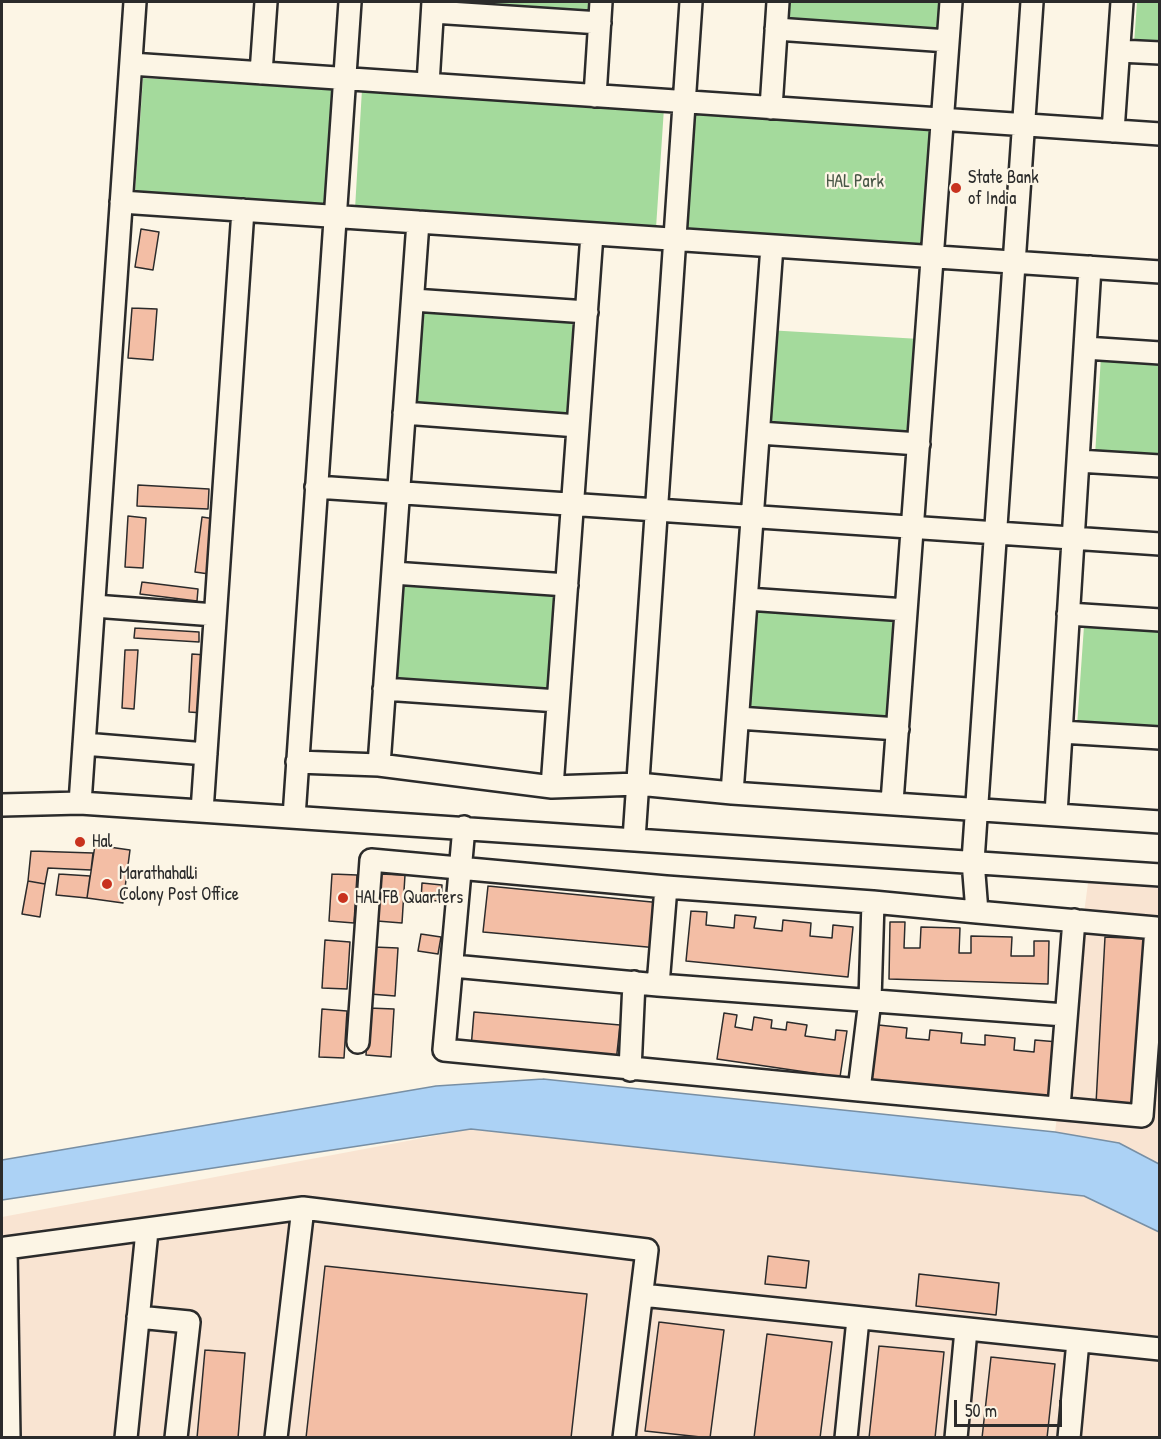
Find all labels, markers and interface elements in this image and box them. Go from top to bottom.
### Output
place label: State Bank of India [968,167,1039,210]
park label: HAL Park [826,171,884,193]
marker: State Bank of India [949,181,963,195]
place label: Hal [92,831,112,853]
marker: Hal [73,835,87,849]
place label: Marathahalli Colony Post Office [119,863,239,906]
marker: Marathahalli Colony Post Office [100,877,114,891]
place label: HAL FB Quarters [355,887,463,909]
marker: HAL FB Quarters [336,891,350,905]
scale bar [957,1388,1065,1426]
text: 50 m [965,1398,997,1423]

